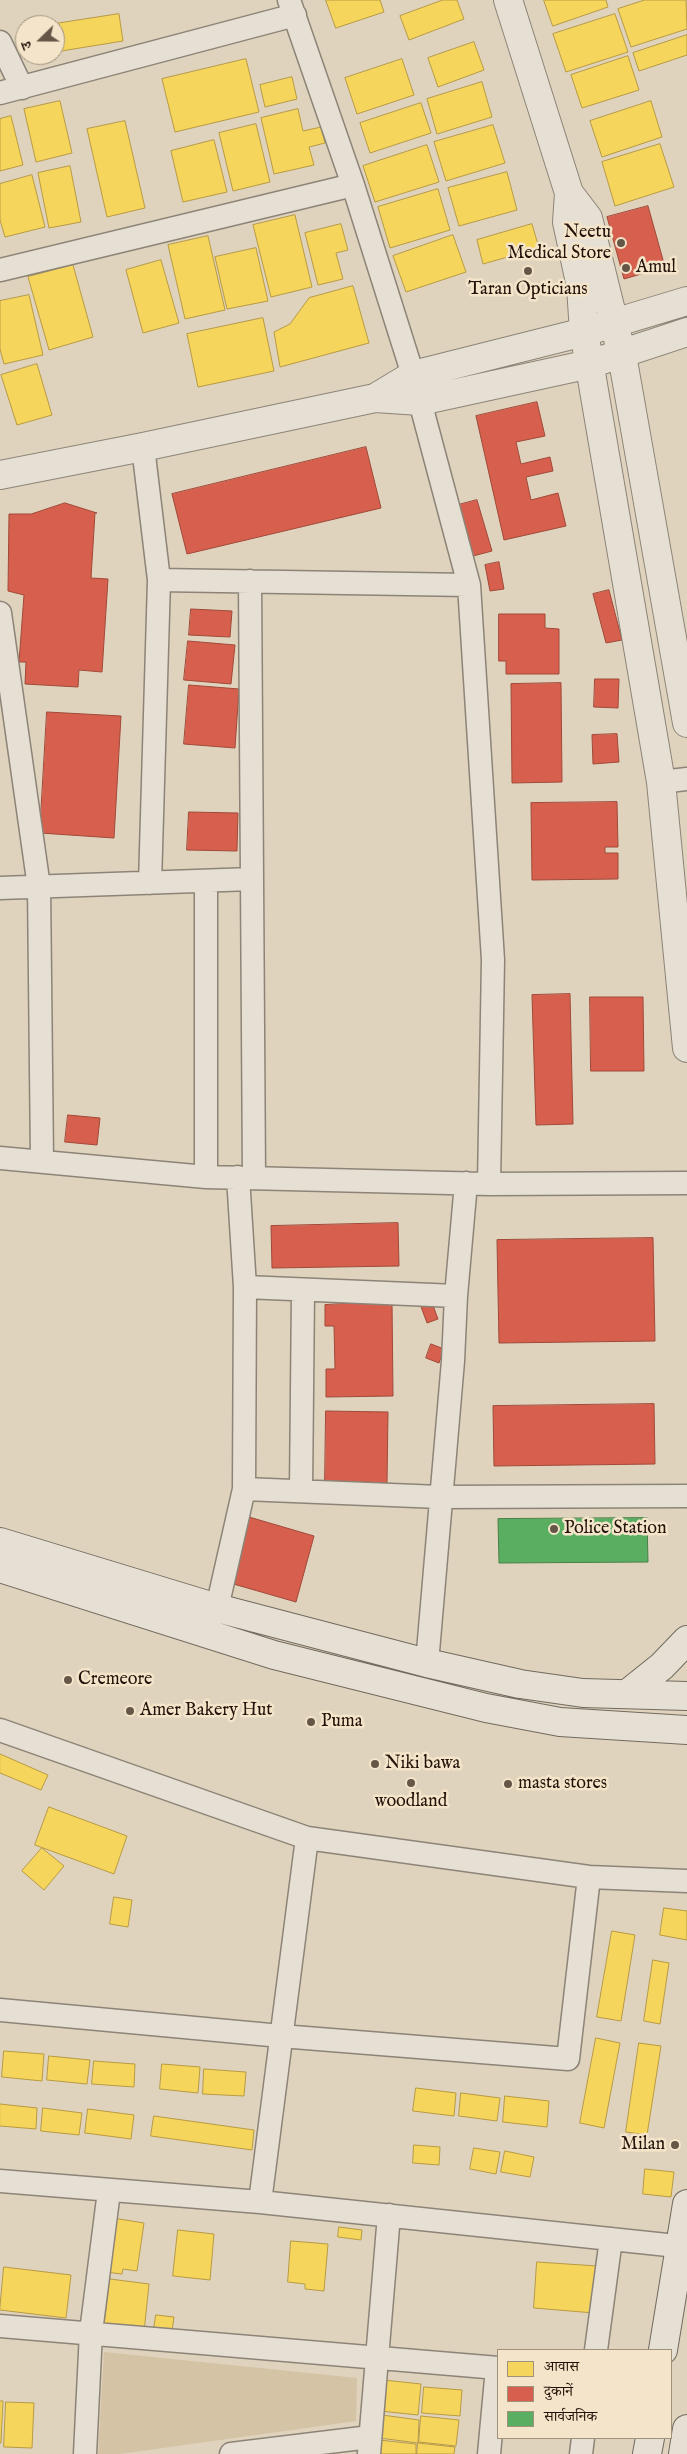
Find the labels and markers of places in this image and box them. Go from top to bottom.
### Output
place label: Neetu Medical Store [507,222,611,264]
marker: Neetu Medical Store [615,237,627,249]
place label: Amul [636,257,676,279]
marker: Amul [620,262,632,274]
marker: Taran Opticians [522,265,534,277]
place label: Taran Opticians [468,279,588,301]
place label: Police Station [564,1518,667,1540]
marker: Police Station [548,1523,560,1535]
place label: Cremeore [78,1669,152,1691]
marker: Cremeore [62,1674,74,1686]
place label: Amer Bakery Hut [140,1700,272,1722]
marker: Amer Bakery Hut [124,1705,136,1717]
place label: Puma [321,1711,362,1733]
marker: Puma [305,1716,317,1728]
place label: Niki bawa [385,1753,460,1775]
marker: Niki bawa [369,1758,381,1770]
place label: masta stores [518,1773,607,1795]
marker: woodland [405,1777,417,1789]
marker: masta stores [502,1778,514,1790]
place label: woodland [375,1791,447,1813]
place label: Milan [621,2134,665,2156]
marker: Milan [669,2139,681,2151]

